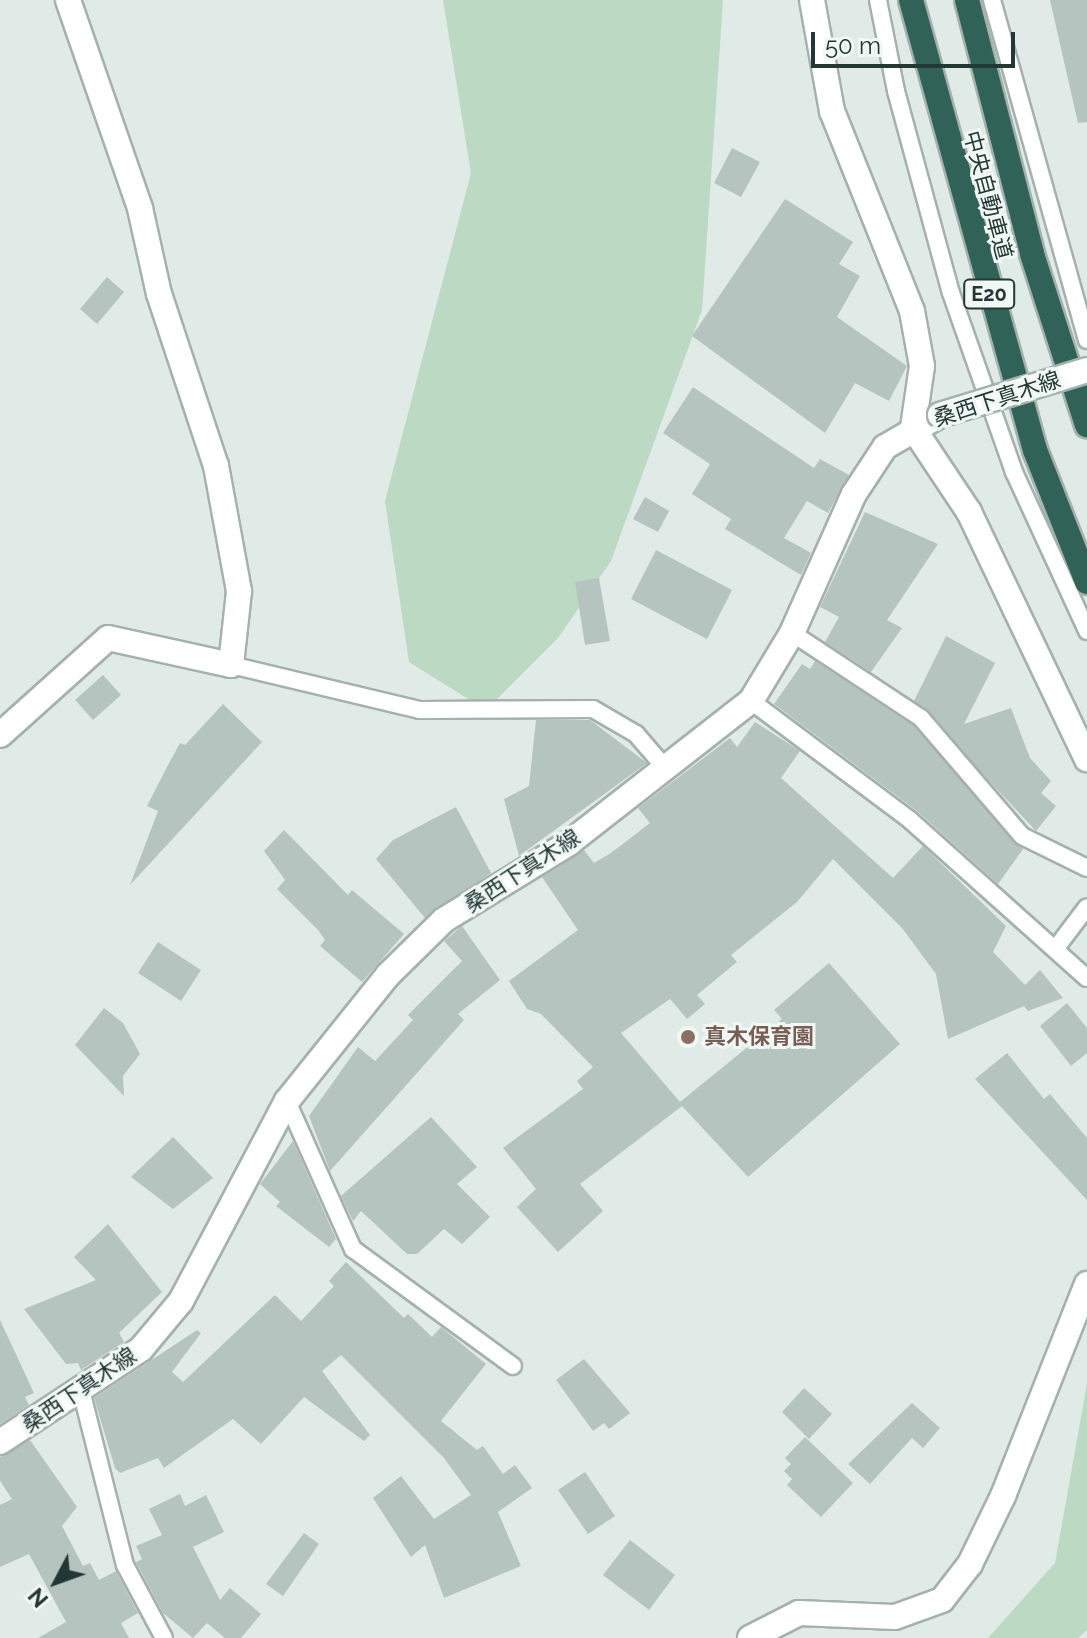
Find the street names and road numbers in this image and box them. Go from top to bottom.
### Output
street label: 中央自動車道 [958,128,1018,262]
road number: E20 [963,278,1015,310]
street label: 桑西下真木線 [930,366,1064,432]
street label: 桑西下真木線 [459,824,585,918]
street label: 桑西下真木線 [17,1342,141,1438]

